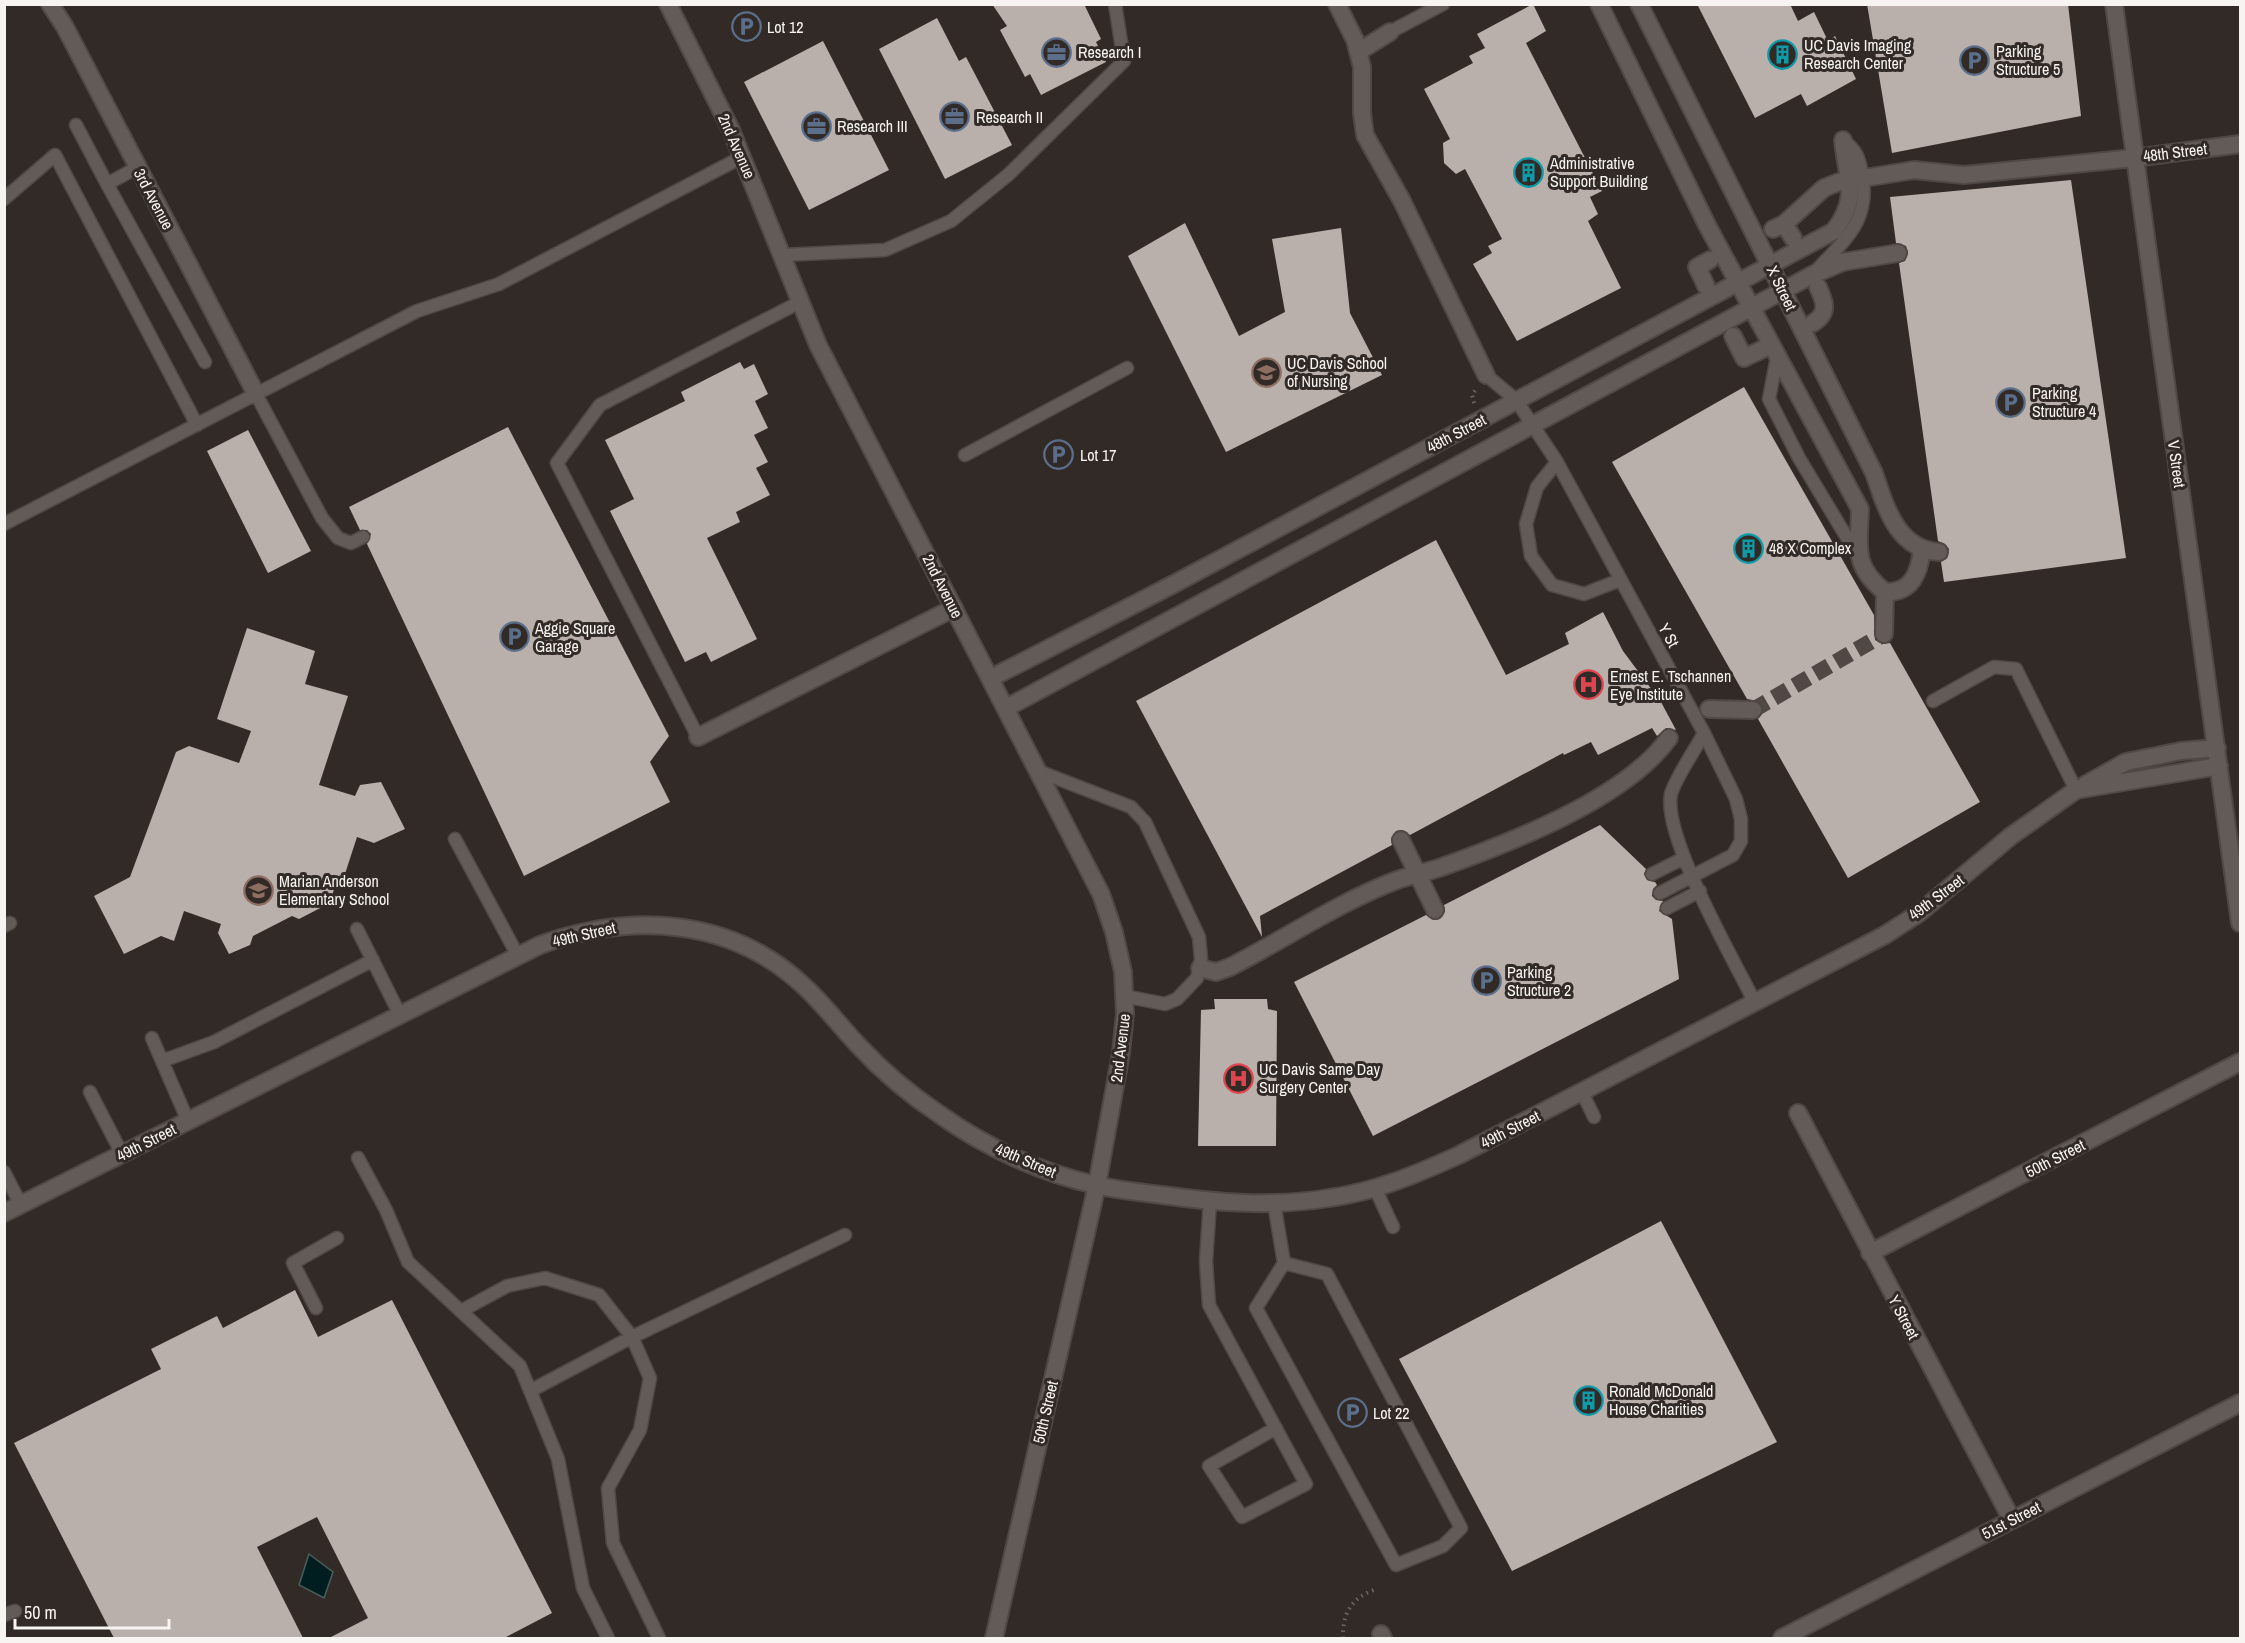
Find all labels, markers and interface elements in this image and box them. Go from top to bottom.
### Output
parking icon: Lot 12 [730,11,762,43]
place label: Lot 12 [767,16,803,38]
place label: UC Davis Imaging Research Center [1804,34,1912,74]
office icon: Research I [1041,36,1073,68]
building icon: UC Davis Imaging Research Center [1767,38,1799,70]
place label: Parking Structure 5 [1996,40,2060,80]
place label: Research I [1078,41,1141,63]
parking icon: Parking Structure 5 [1959,44,1991,76]
office icon: Research II [939,101,971,133]
place label: Research II [976,106,1043,128]
street label: 2nd Avenue [713,110,761,182]
office icon: Research III [800,110,832,142]
place label: Research III [837,115,908,137]
street label: 48th Street [2142,137,2209,167]
place label: Administrative Support Building [1549,152,1648,192]
building icon: Administrative Support Building [1513,156,1545,188]
street label: 3rd Avenue [129,165,179,233]
street label: X Street [1762,262,1802,314]
place label: UC Davis School of Nursing [1287,352,1387,392]
school or university icon: UC Davis School of Nursing [1250,356,1282,388]
place label: Parking Structure 4 [2032,382,2096,422]
parking icon: Parking Structure 4 [1995,386,2027,418]
street label: 48th Street [1422,408,1490,458]
parking icon: Lot 17 [1043,439,1075,471]
street label: V Street [2163,439,2191,489]
place label: Lot 17 [1080,444,1116,466]
building icon: 48 X Complex [1732,532,1764,564]
place label: 48 X Complex [1769,537,1852,559]
street label: 2nd Avenue [918,550,968,622]
place label: Aggie Square Garage [534,617,615,657]
street label: Y St [1653,619,1685,651]
parking icon: Aggie Square Garage [498,621,530,653]
place label: Ernest E. Tschannen Eye Institute [1610,665,1731,705]
hospital icon: Ernest E. Tschannen Eye Institute [1573,669,1605,701]
street label: 49th Street [1904,869,1969,925]
place label: Marian Anderson Elementary School [279,870,389,910]
school or university icon: Marian Anderson Elementary School [242,874,274,906]
street label: 49th Street [550,916,618,952]
place label: Parking Structure 2 [1507,961,1571,1001]
parking icon: Parking Structure 2 [1470,965,1502,997]
street label: 2nd Avenue [1105,1012,1135,1084]
place label: UC Davis Same Day Surgery Center [1259,1058,1380,1098]
hospital icon: UC Davis Same Day Surgery Center [1222,1062,1254,1094]
street label: 49th Street [1476,1104,1544,1153]
street label: 49th Street [112,1117,180,1166]
street label: 50th Street [2021,1133,2089,1182]
street label: 49th Street [992,1137,1060,1183]
street label: Y Street [1883,1291,1925,1343]
street label: 50th Street [1027,1378,1063,1446]
place label: Ronald McDonald House Charities [1609,1380,1713,1420]
building icon: Ronald McDonald House Charities [1572,1384,1604,1416]
parking icon: Lot 22 [1336,1397,1368,1429]
place label: Lot 22 [1373,1402,1409,1424]
street label: 51st Street [1978,1496,2045,1544]
scale bar [15,1592,170,1630]
text: 50 m [24,1600,57,1625]

